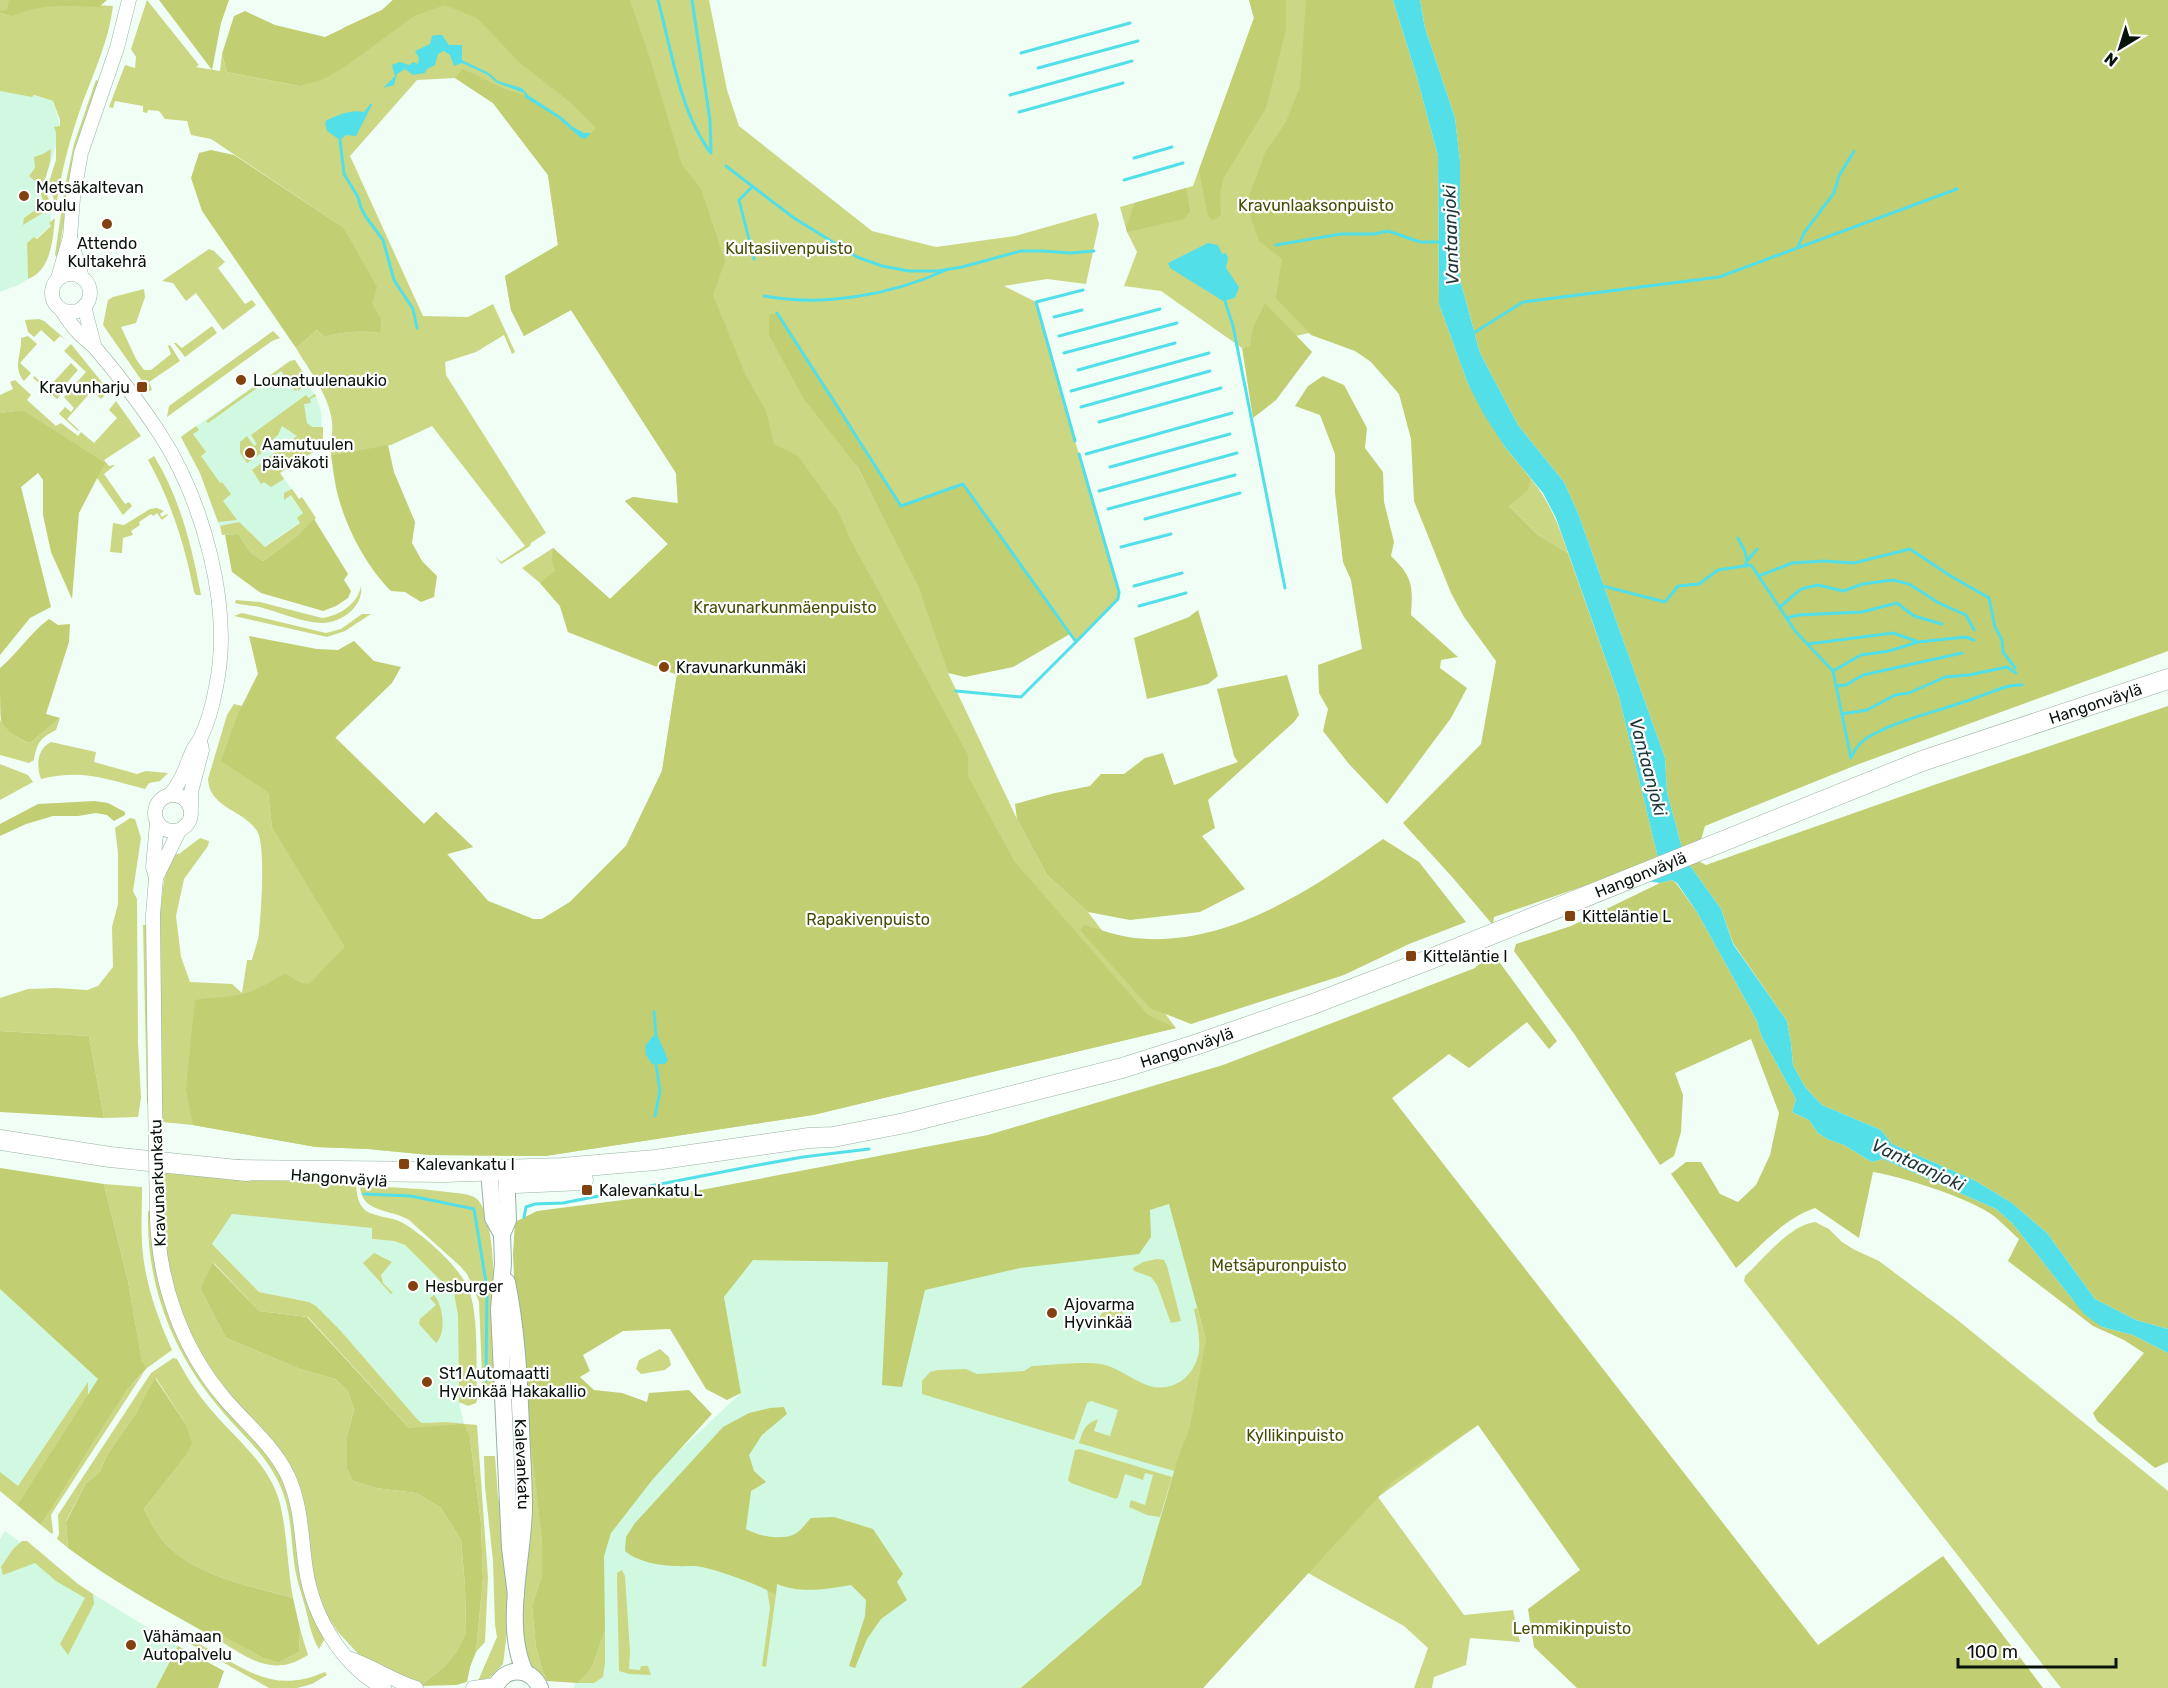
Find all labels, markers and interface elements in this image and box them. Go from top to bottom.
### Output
north arrow [2090,18,2150,78]
text: N [2101,48,2121,70]
place label: Metsäkaltevan koulu [36,178,144,215]
water label: Vantaanjoki [1438,184,1464,286]
marker: Metsäkaltevan koulu [17,189,31,203]
park label: Kravunlaaksonpuisto [1238,196,1394,215]
marker: Attendo Kultakehrä [100,217,114,231]
place label: Attendo Kultakehrä [67,234,147,271]
park label: Kultasiivenpuisto [725,239,853,258]
place label: Lounatuulenaukio [253,371,387,390]
marker: Lounatuulenaukio [234,373,248,387]
place label: Kravunharju [39,378,130,397]
marker: Kravunharju [135,380,149,394]
place label: Aamutuulen päiväkoti [262,435,353,472]
marker: Aamutuulen päiväkoti [243,446,257,460]
park label: Kravunarkunmäenpuisto [693,598,877,617]
place label: Kravunarkunmäki [676,658,806,677]
marker: Kravunarkunmäki [657,660,671,674]
street label: Hangonväylä [2046,679,2144,728]
water label: Vantaanjoki [1624,716,1672,819]
street label: Hangonväylä [1592,847,1689,901]
place label: Kitteläntie L [1582,907,1671,926]
marker: Kitteläntie L [1563,909,1577,923]
park label: Rapakivenpuisto [806,910,930,929]
place label: Kitteläntie I [1423,947,1508,966]
marker: Kitteläntie I [1404,949,1418,963]
street label: Hangonväylä [1138,1023,1236,1071]
street label: Kravunarkunkatu [146,1119,170,1247]
water label: Vantaanjoki [1868,1134,1969,1196]
place label: Kalevankatu I [416,1155,515,1174]
marker: Kalevankatu I [397,1157,411,1171]
street label: Hangonväylä [290,1165,388,1191]
place label: Kalevankatu L [599,1181,703,1200]
marker: Kalevankatu L [580,1183,594,1197]
park label: Metsäpuronpuisto [1211,1256,1347,1275]
place label: Hesburger [425,1277,503,1296]
marker: Hesburger [406,1279,420,1293]
place label: Ajovarma Hyvinkää [1064,1295,1135,1332]
marker: Ajovarma Hyvinkää [1045,1306,1059,1320]
place label: St1 Automaatti Hyvinkää Hakakallio [439,1364,586,1401]
marker: St1 Automaatti Hyvinkää Hakakallio [420,1375,434,1389]
street label: Kalevankatu [511,1418,534,1510]
park label: Kyllikinpuisto [1246,1426,1344,1445]
park label: Lemmikinpuisto [1513,1619,1631,1638]
place label: Vähämaan Autopalvelu [143,1627,232,1664]
scale bar [1958,1631,2116,1669]
marker: Vähämaan Autopalvelu [124,1638,138,1652]
text: 100 m [1967,1641,2018,1663]

